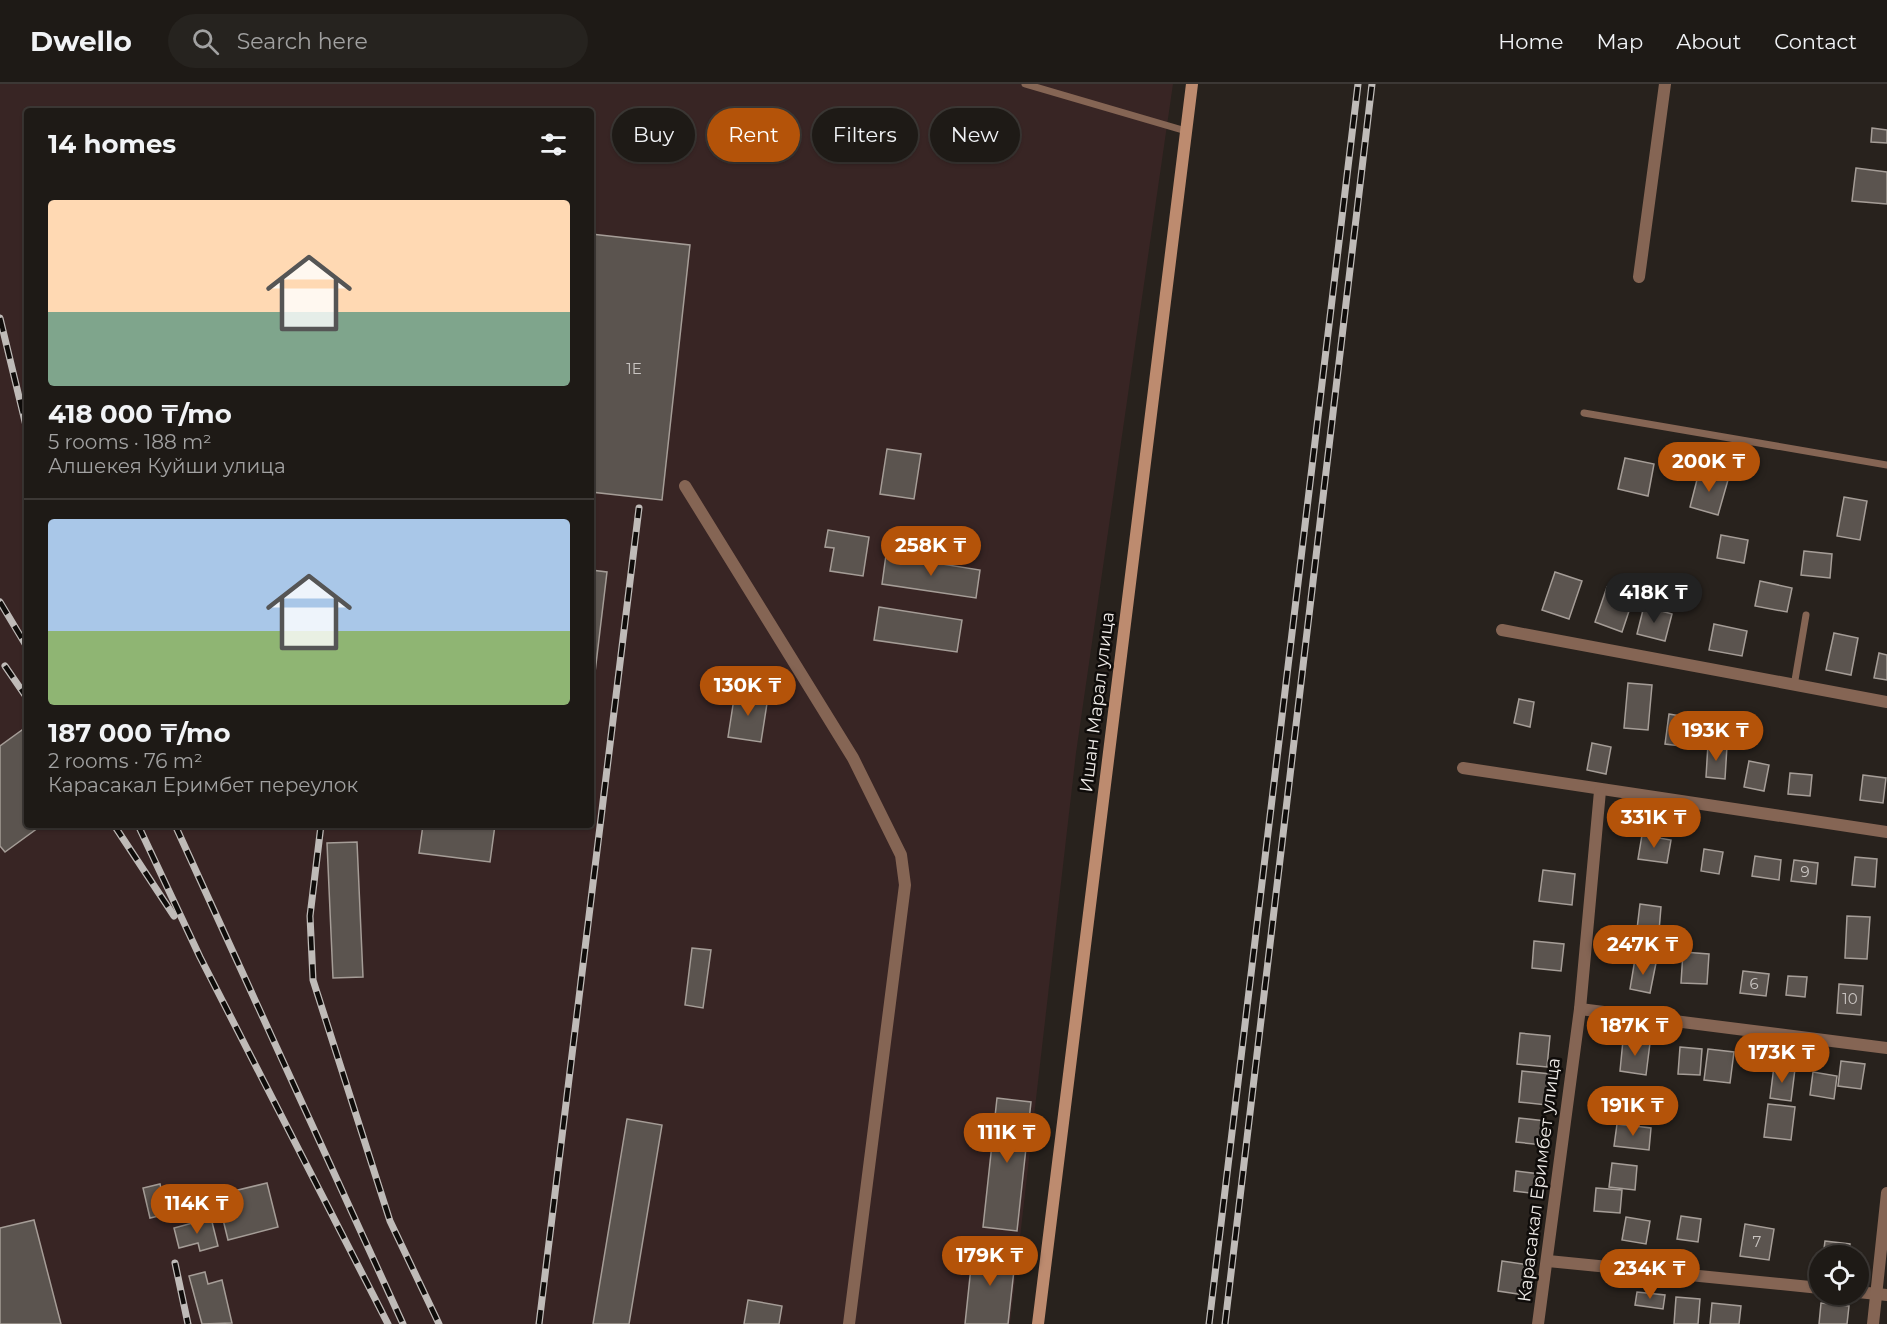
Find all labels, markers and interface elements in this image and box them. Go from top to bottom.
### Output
search box [168,14,588,68]
text: Dwello [30,24,132,58]
icon: search [189,25,222,58]
text: Search here [237,28,368,55]
text: Home [1498,29,1563,54]
text: Map [1596,29,1643,54]
text: About [1676,29,1741,54]
text: Contact [1774,29,1857,54]
chip: Buy [612,108,695,162]
chip: Rent [707,108,800,162]
chip: Filters [812,108,918,162]
chip: New [930,108,1020,162]
text: 14 homes [48,128,176,160]
icon: filters [537,128,570,161]
icon: home [255,239,363,347]
house number: 1Е [626,359,642,378]
text: 418 000 ₸/mo [48,398,232,430]
text: 5 rooms · 188 m² [48,430,212,454]
pin: 200K ₸ [1660,442,1758,493]
text: 200K ₸ [1672,449,1746,473]
text: Алшекея Куйши улица [48,454,286,478]
pin: 258K ₸ [882,526,980,577]
text: 258K ₸ [895,533,967,557]
icon: home [255,558,363,666]
pin: 418K ₸ [1605,573,1703,624]
text: 418K ₸ [1619,580,1689,604]
street label: Ишан Марал улица [1075,610,1119,794]
pin: 130K ₸ [699,666,797,717]
text: 130K ₸ [714,673,782,697]
pin: 193K ₸ [1667,711,1765,762]
text: 187 000 ₸/mo [48,717,231,749]
text: 193K ₸ [1682,718,1750,742]
text: 2 rooms · 76 m² [48,749,203,773]
text: Карасакал Еримбет переулок [48,773,358,797]
pin: 331K ₸ [1605,798,1703,849]
text: 331K ₸ [1621,805,1687,829]
house number: 9 [1800,862,1810,881]
pin: 247K ₸ [1594,925,1692,976]
text: 247K ₸ [1607,932,1679,956]
house number: 6 [1749,974,1759,993]
house number: 10 [1842,989,1858,1008]
pin: 187K ₸ [1586,1006,1684,1057]
text: 187K ₸ [1601,1013,1669,1037]
pin: 173K ₸ [1733,1033,1831,1084]
text: 173K ₸ [1749,1040,1815,1064]
street label: Карасакал Еримбет улица [1513,1057,1565,1303]
pin: 191K ₸ [1584,1086,1682,1137]
text: 191K ₸ [1601,1093,1665,1117]
pin: 111K ₸ [958,1113,1056,1164]
text: 111K ₸ [978,1120,1036,1144]
pin: 114K ₸ [148,1184,246,1235]
text: 114K ₸ [165,1191,229,1215]
house number: 7 [1753,1232,1762,1251]
pin: 179K ₸ [941,1236,1039,1287]
text: 179K ₸ [956,1243,1024,1267]
map controls [1809,1245,1869,1305]
button: locate [1809,1245,1869,1305]
pin: 234K ₸ [1601,1249,1699,1300]
text: 234K ₸ [1614,1256,1686,1280]

